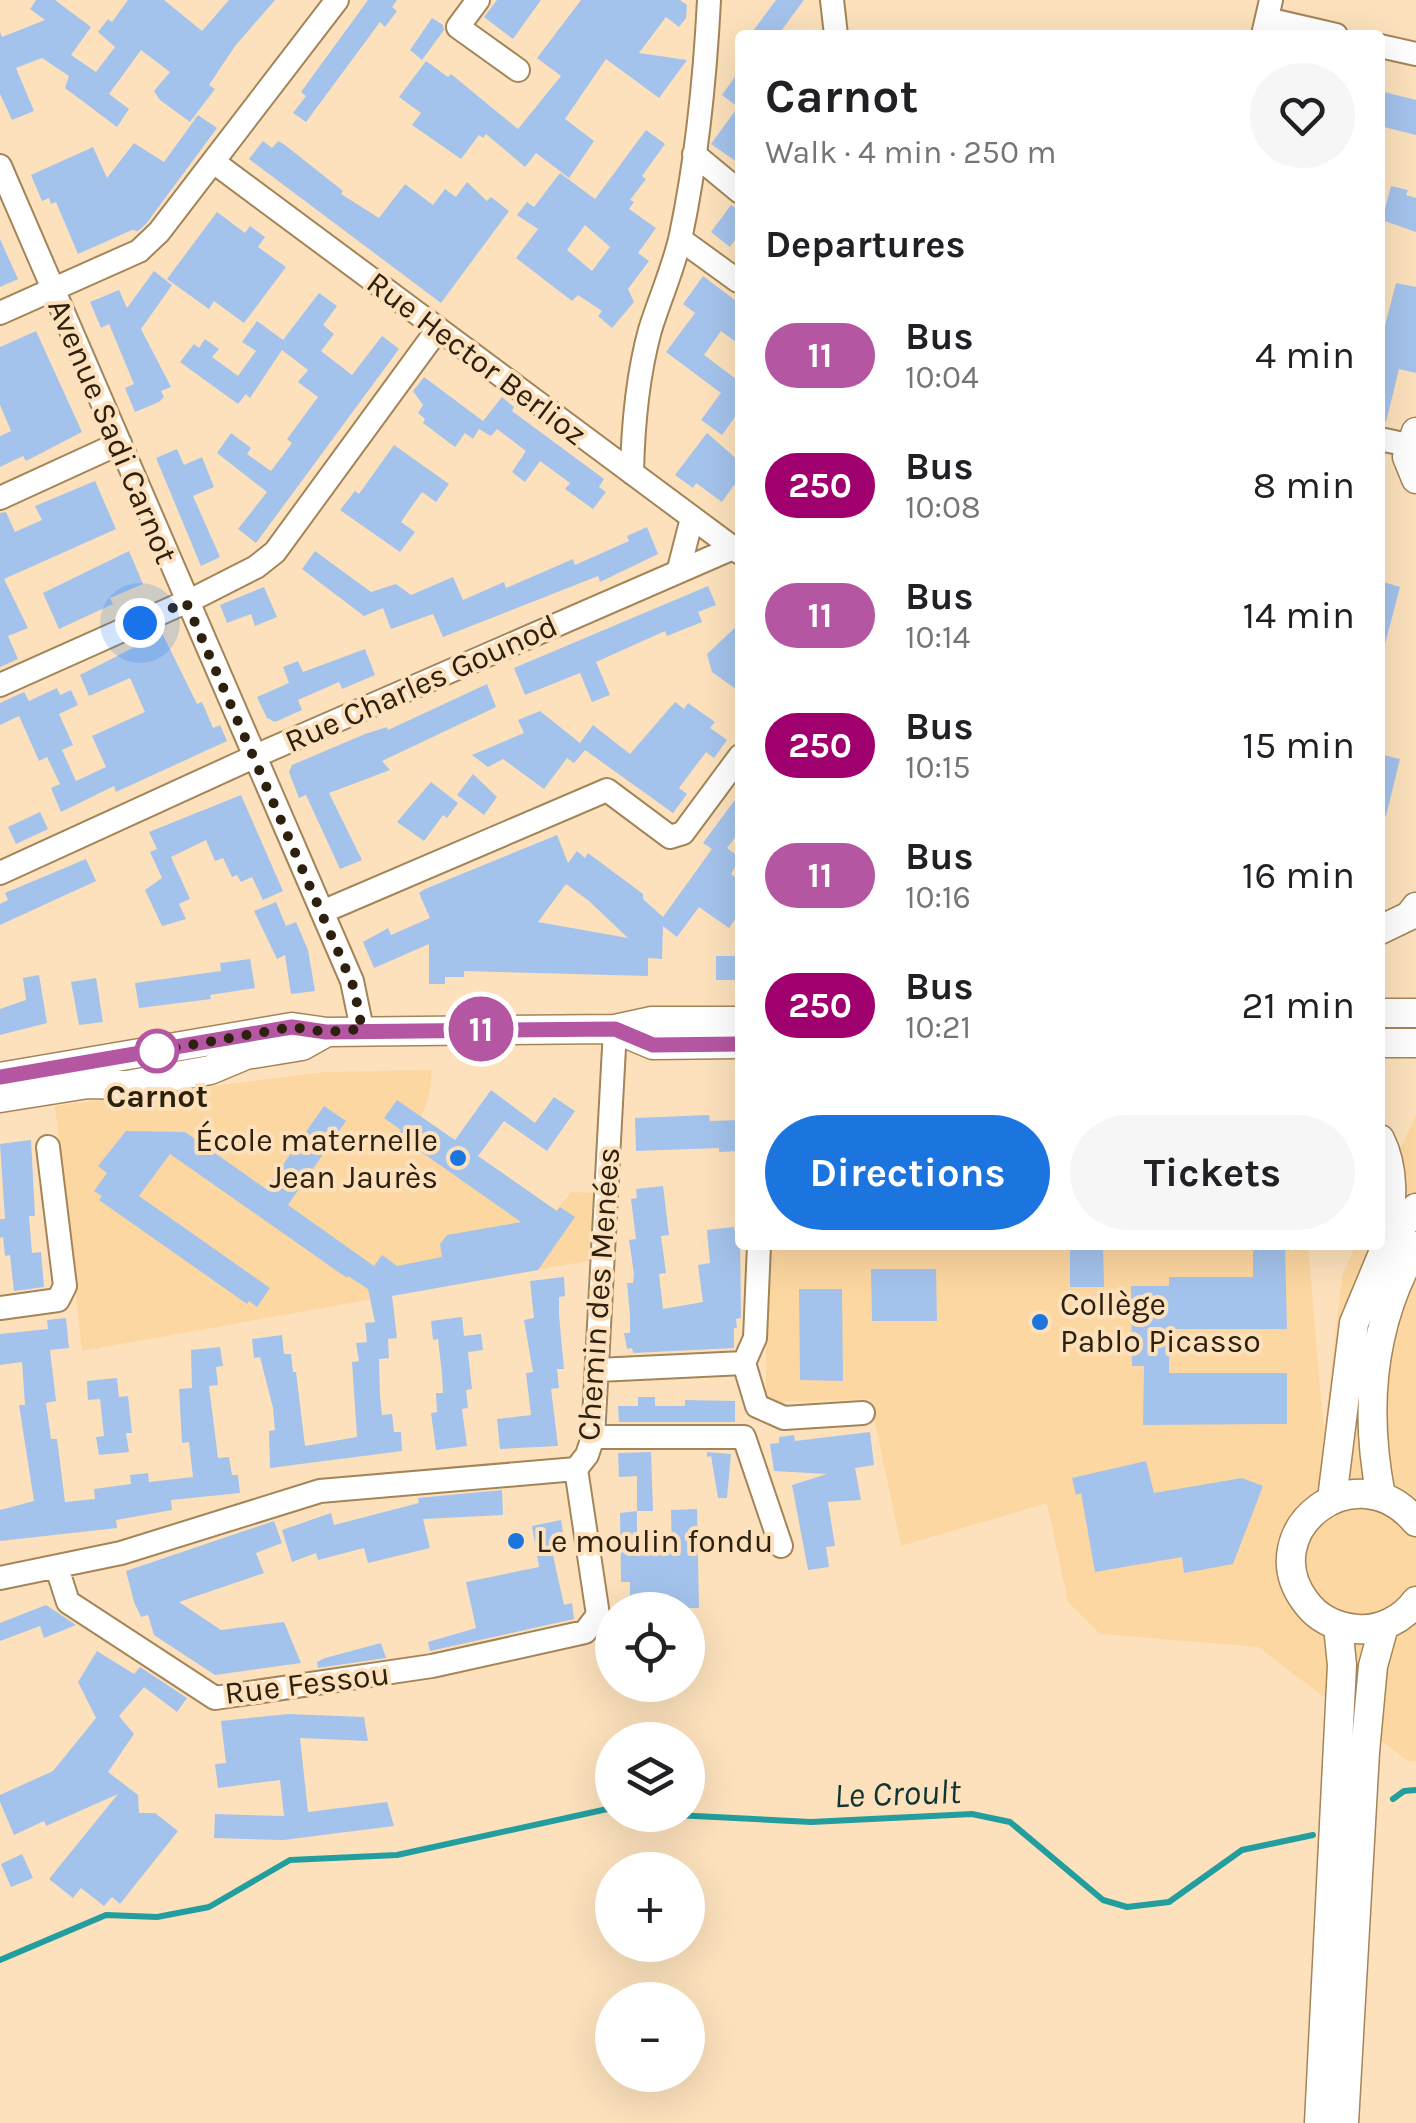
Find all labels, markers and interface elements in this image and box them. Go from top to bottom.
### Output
button: heart [1250,63,1355,168]
text: Carnot [765,68,918,124]
text: Walk · 4 min · 250 m [765,134,1056,171]
text: Departures [765,222,965,267]
street label: Rue Hector Berlioz [360,264,594,453]
street label: Avenue Sadi Carnot [40,293,185,569]
text: Bus [905,314,974,359]
text: 4 min [1255,333,1355,378]
text: 11 [808,335,832,376]
text: 10:04 [905,359,979,396]
text: Bus [905,444,974,489]
text: 8 min [1253,463,1355,508]
text: 250 [788,465,852,506]
text: 10:08 [905,489,981,526]
text: Bus [905,574,974,619]
text: 14 min [1242,593,1355,638]
text: 11 [808,595,832,636]
your location [115,598,165,648]
street label: Rue Charles Gounod [279,607,563,760]
text: 10:14 [905,619,970,656]
text: Bus [905,704,974,749]
text: 15 min [1242,723,1355,768]
text: 250 [788,725,852,766]
text: 10:15 [905,749,971,786]
text: Bus [905,834,974,879]
text: 16 min [1242,853,1355,898]
text: 11 [808,855,832,896]
text: 10:16 [905,879,971,916]
text: Bus [905,964,974,1009]
text: 21 min [1242,983,1355,1028]
text: 250 [788,985,852,1026]
line badge: 11 [436,996,526,1062]
text: 11 [469,1009,493,1050]
text: 10:21 [905,1009,971,1046]
marker: Carnot [136,1030,178,1072]
place label: Carnot [106,1078,208,1115]
button: Directions [765,1115,1050,1230]
button: Tickets [1070,1115,1355,1230]
place label: École maternelle Jean Jaurès [195,1120,438,1196]
street label: Chemin des Menées [570,1146,627,1442]
marker: École maternelle Jean Jaurès [447,1147,469,1169]
place label: Collège Pablo Picasso [1060,1286,1261,1360]
marker: Collège Pablo Picasso [1029,1311,1051,1333]
place label: Le moulin fondu [536,1523,773,1560]
marker: Le moulin fondu [505,1530,527,1552]
map controls [595,1592,705,2092]
button: locate [595,1592,705,1702]
street label: Rue Fessou [223,1655,392,1712]
button: layers [595,1722,705,1832]
water label: Le Croult [833,1771,962,1816]
button: + [595,1852,705,1962]
button: − [595,1982,705,2092]

